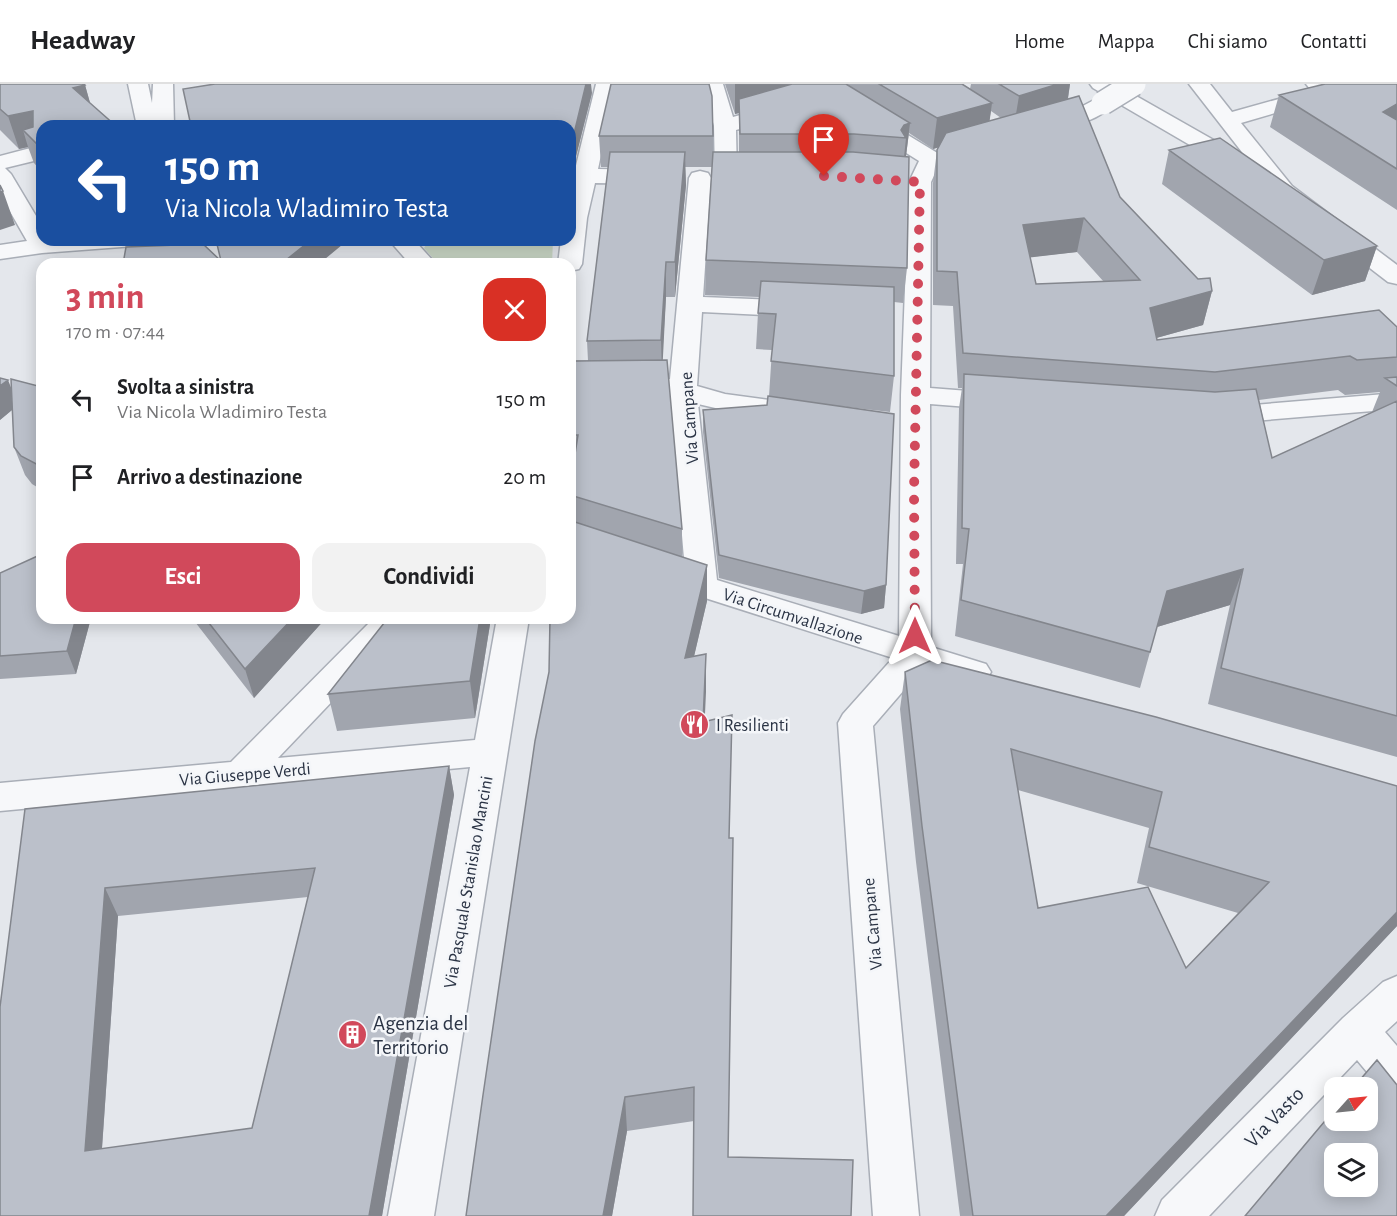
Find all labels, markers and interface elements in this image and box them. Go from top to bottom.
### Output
text: Headway [30,27,135,55]
text: Home [1014,31,1065,52]
text: Mappa [1098,31,1155,52]
text: Chi siamo [1188,31,1268,52]
text: Contatti [1301,31,1367,52]
pin [798,114,849,176]
icon: arrive [807,123,840,156]
icon: left [66,144,144,222]
text: 150 m [165,146,260,188]
text: Via Nicola Wladimiro Testa [165,195,449,222]
button: close [483,278,546,341]
text: 3 min [66,279,144,315]
text: 170 m · 07:44 [66,322,165,342]
street label: Via Campane [678,371,702,465]
text: Svolta a sinistra [117,376,254,398]
icon: left [66,383,99,416]
text: 150 m [496,388,546,410]
text: Via Nicola Wladimiro Testa [117,402,327,422]
icon: arrive [66,461,99,494]
text: Arrivo a destinazione [117,466,302,488]
text: 20 m [503,466,546,488]
button: Esci [66,543,300,612]
button: Condividi [312,543,546,612]
street label: Via Circumvallazione [720,586,865,648]
position arrow [883,604,947,668]
restaurant icon: I Resilienti [679,709,711,741]
place label: I Resilienti [716,717,789,735]
street label: Via Giuseppe Verdi [179,760,312,790]
street label: Via Pasquale Stanislao Mancini [441,774,497,990]
street label: Via Campane [860,877,886,971]
place label: Agenzia del Territorio [373,1013,469,1058]
building icon: Agenzia del Territorio [336,1019,368,1051]
north arrow [1324,1077,1378,1131]
map controls [1324,1077,1378,1197]
street label: Via Vasto [1241,1083,1308,1152]
button: layers [1324,1143,1378,1197]

